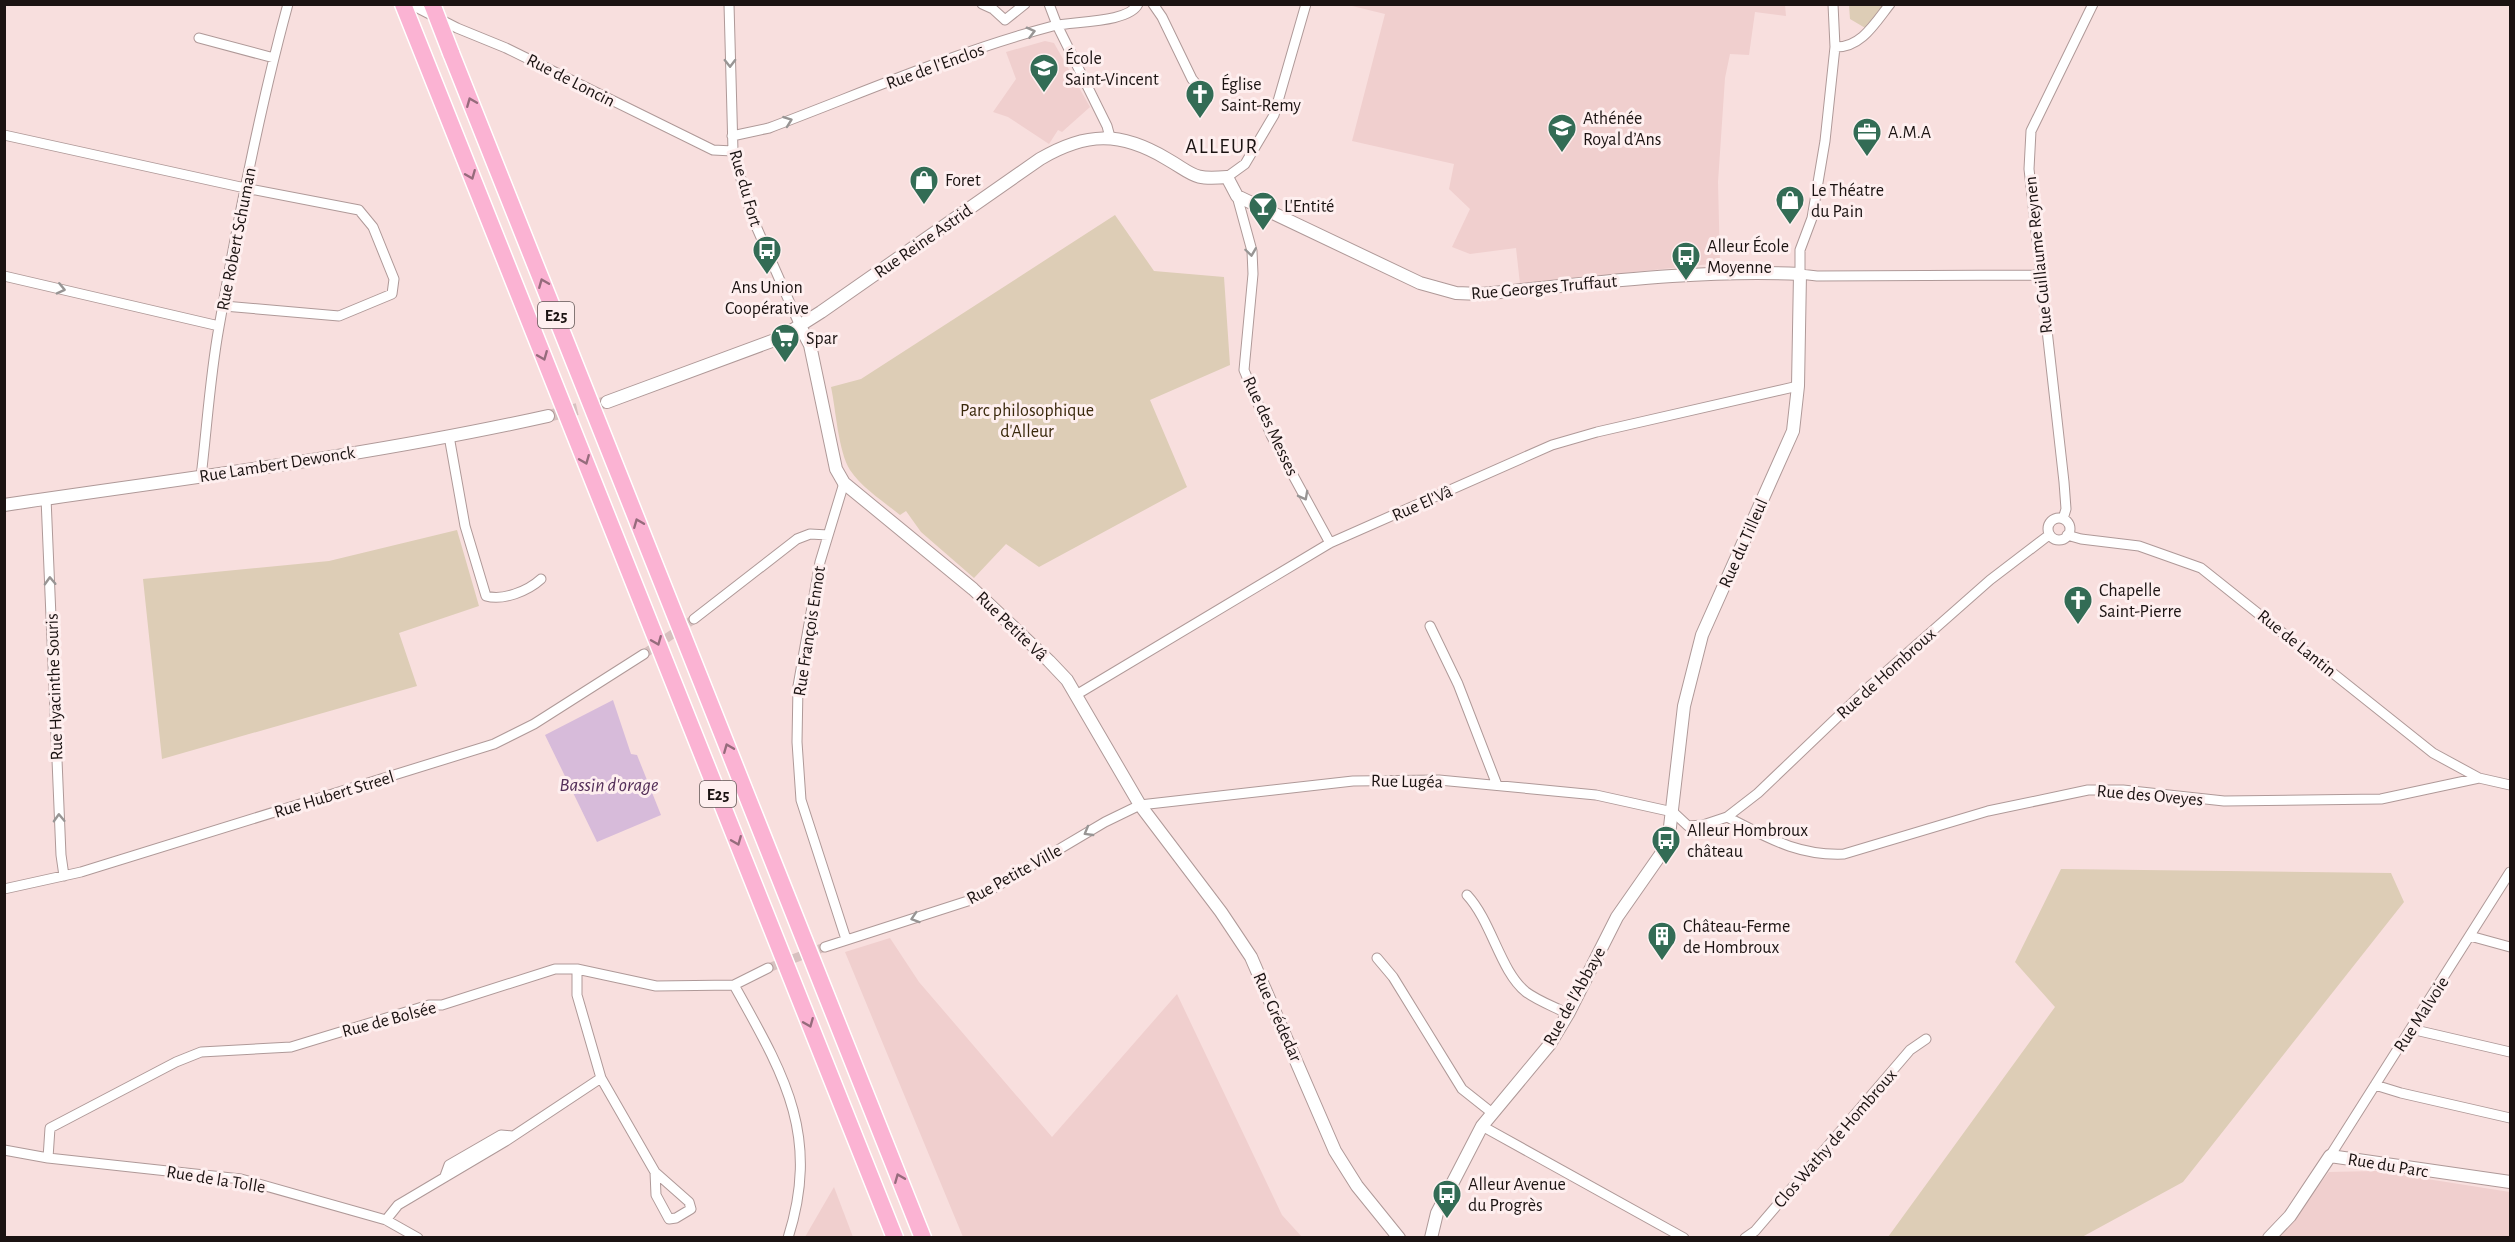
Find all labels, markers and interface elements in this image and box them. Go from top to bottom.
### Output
one-way arrow [1025,27,1035,40]
street label: Rue de l'Enclos [884,41,987,93]
place label: École Saint-Vincent [1065,47,1159,89]
street label: Rue de Loncin [524,51,618,111]
school or university icon: École Saint-Vincent [1028,52,1060,94]
one-way arrow [724,58,737,67]
place label: Église Saint-Remy [1221,73,1301,115]
church icon: Église Saint-Remy [1184,78,1216,120]
one-way arrow [466,97,478,108]
place label: Athénée Royal d’Ans [1583,110,1661,149]
school or university icon: Athénée Royal d’Ans [1546,112,1578,154]
one-way arrow [782,115,793,128]
office icon: A.M.A [1851,116,1883,158]
place label: A.M.A [1888,124,1932,142]
district label: ALLEUR [1185,136,1259,157]
street label: Rue du Fort [726,148,765,229]
shop icon: Foret [908,164,940,206]
street label: Rue Robert Schuman [214,166,260,312]
one-way arrow [464,168,476,179]
place label: Foret [945,172,981,190]
street label: Rue Guillaume Reynen [2022,175,2056,334]
place label: Le Théatre du Pain [1811,182,1884,221]
shop icon: Le Théatre du Pain [1774,184,1806,226]
bar icon: L'Entité [1247,190,1279,232]
place label: L'Entité [1284,198,1334,216]
street label: Rue Reine Astrid [871,201,976,282]
bus stop icon: Ans Union Coopérative [751,234,783,276]
place label: Alleur École Moyenne [1707,235,1789,277]
bus stop icon: Alleur École Moyenne [1670,240,1702,282]
one-way arrow [1245,248,1257,257]
street label: Rue Georges Truffaut [1470,273,1618,303]
one-way arrow [538,278,550,289]
place label: Ans Union Coopérative [725,279,809,318]
one-way arrow [56,282,66,295]
road number: E25 [538,302,574,328]
supermarket icon: Spar [769,322,801,364]
place label: Spar [806,330,838,348]
one-way arrow [536,349,548,360]
street label: Rue des Messes [1239,374,1301,479]
park label: Parc philosophique d'Alleur [960,402,1094,441]
street label: Rue Lambert Dewonck [198,444,357,486]
one-way arrow [578,453,590,464]
street label: Rue El'Vâ [1390,483,1455,525]
one-way arrow [1297,490,1308,500]
street label: Rue du Tilleul [1716,496,1772,591]
one-way arrow [633,518,645,529]
street label: Rue François Ennot [791,565,829,698]
one-way arrow [43,576,56,585]
place label: Chapelle Saint-Pierre [2099,582,2182,621]
church icon: Chapelle Saint-Pierre [2062,584,2094,626]
street label: Rue Petite Vâ [972,589,1050,665]
street label: Rue de Lantin [2254,607,2339,681]
street label: Rue Hyacinthe Souris [43,613,67,761]
street label: Rue de Hombroux [1834,625,1940,723]
one-way arrow [650,635,662,646]
one-way arrow [723,743,735,754]
street label: Rue Hubert Streel [272,768,396,822]
street label: Rue Lugéa [1371,772,1443,792]
water label: Bassin d'orage [559,775,659,795]
road number: E25 [700,781,736,807]
street label: Rue des Oveyes [2096,782,2204,810]
one-way arrow [53,813,66,822]
place label: Alleur Hombroux château [1687,822,1808,861]
bus stop icon: Alleur Hombroux château [1650,824,1682,866]
one-way arrow [1084,825,1095,836]
one-way arrow [730,835,742,846]
street label: Rue Petite Ville [964,841,1065,908]
one-way arrow [910,910,921,923]
place label: Château-Ferme de Hombroux [1683,918,1790,957]
building icon: Château-Ferme de Hombroux [1646,920,1678,962]
street label: Rue de l'Abbaye [1540,944,1609,1049]
street label: Rue Grédedar [1249,970,1305,1065]
street label: Rue Malvoie [2391,974,2453,1055]
street label: Rue de Bolsée [340,999,438,1041]
one-way arrow [802,1016,814,1027]
street label: Clos Wathy de Hombroux [1771,1066,1901,1212]
street label: Rue du Parc [2346,1151,2429,1181]
street label: Rue de la Tolle [165,1163,267,1197]
one-way arrow [894,1173,907,1184]
place label: Alleur Avenue du Progrès [1468,1176,1566,1215]
bus stop icon: Alleur Avenue du Progrès [1431,1178,1463,1220]

